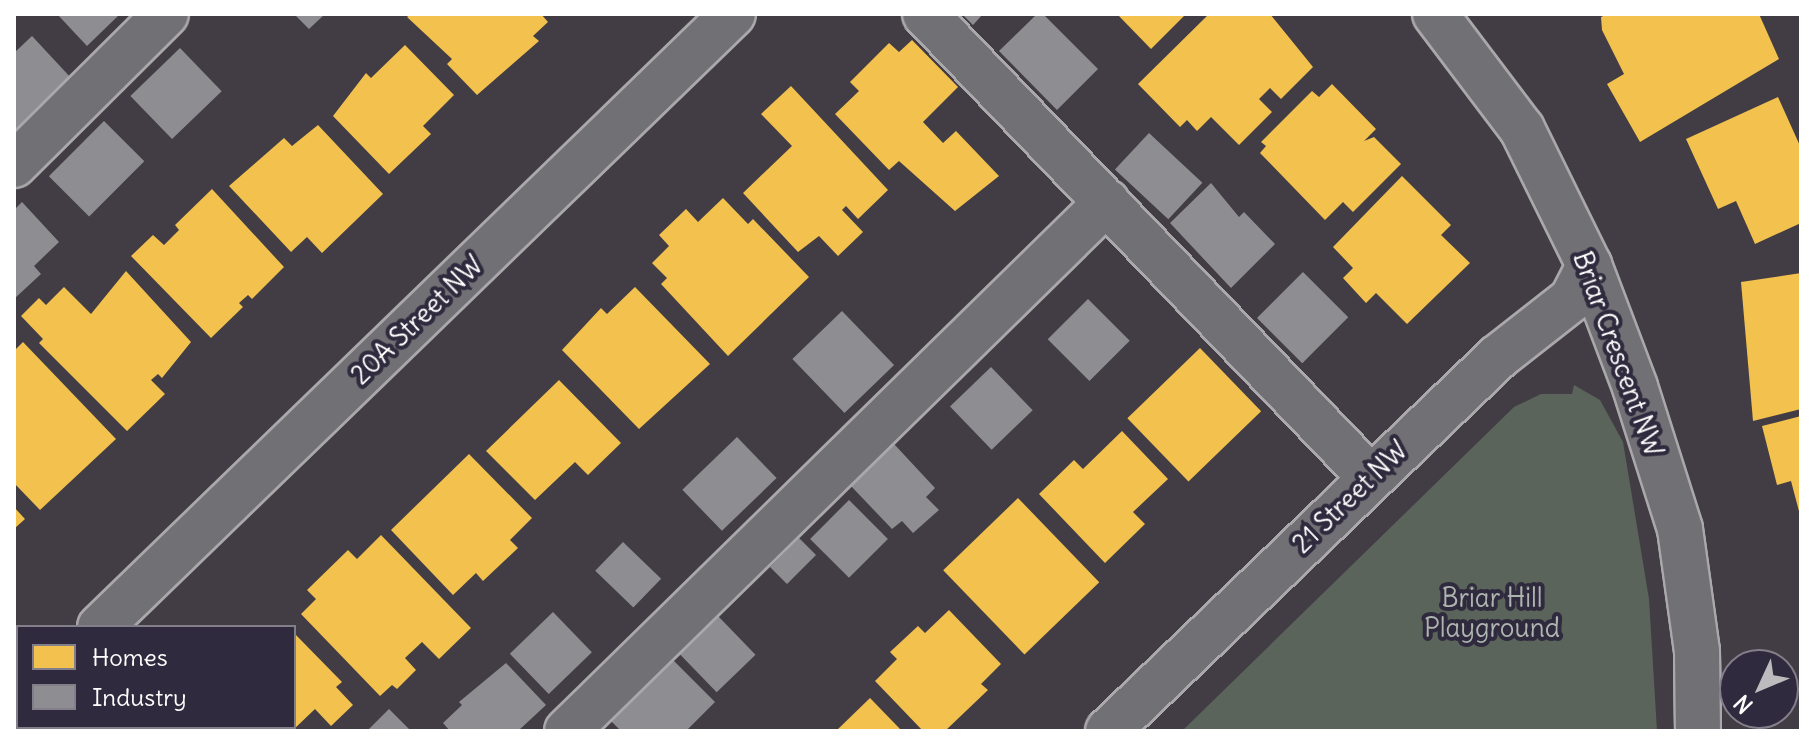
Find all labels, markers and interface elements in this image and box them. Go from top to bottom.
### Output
street label: Briar Crescent NW [1566,247,1670,461]
street label: 20A Street NW [345,249,489,391]
street label: 21 Street NW [1286,434,1414,560]
park label: Briar Hill Playground [1424,582,1560,644]
legend [16,625,296,729]
text: Homes [92,642,168,672]
north arrow [1719,649,1799,729]
text: Industry [92,682,187,712]
text: N [1728,689,1759,719]

